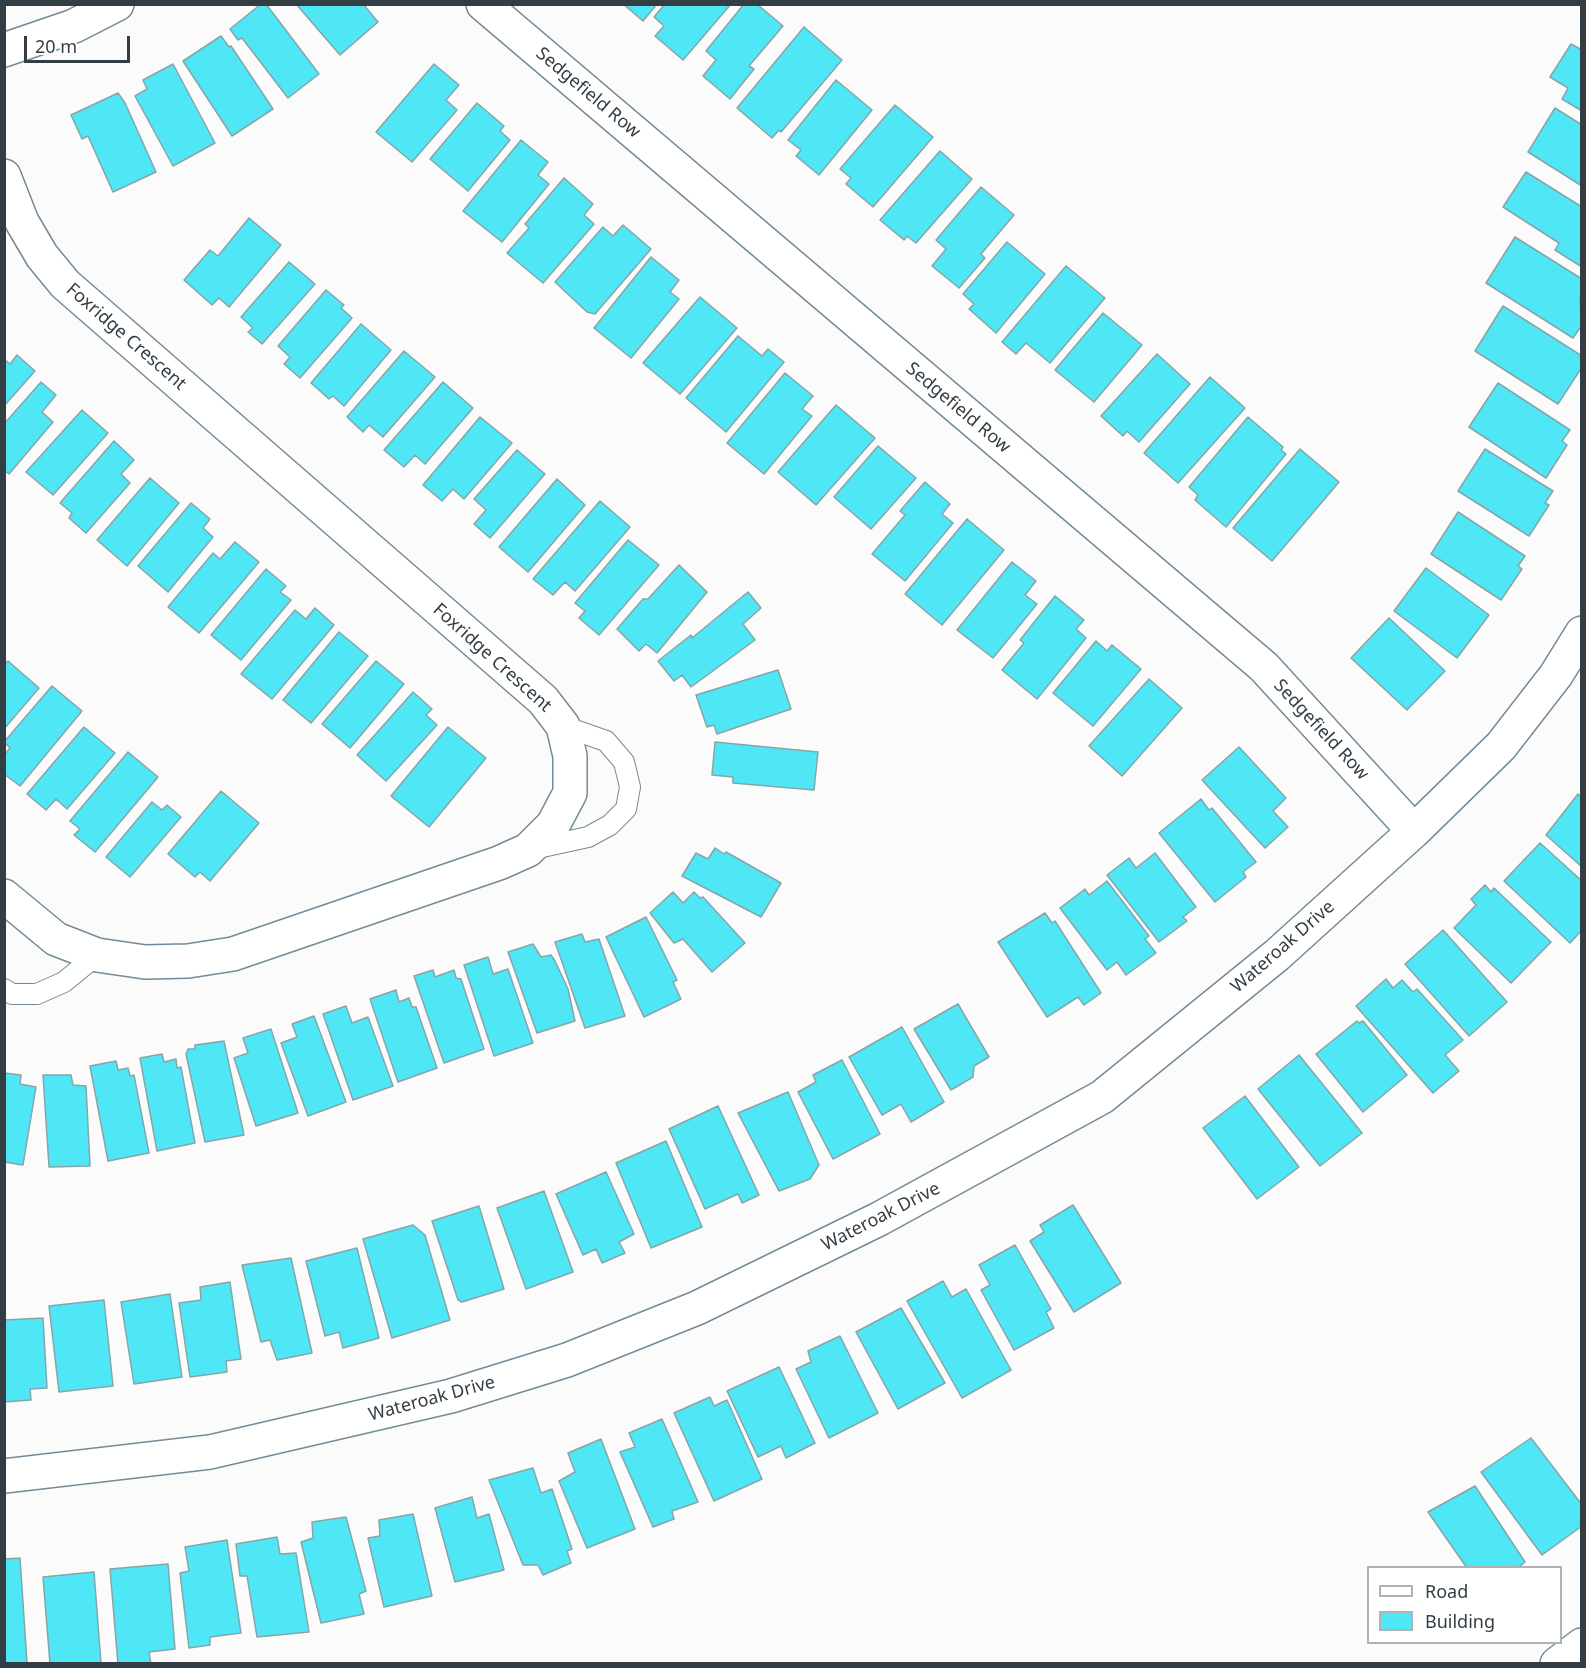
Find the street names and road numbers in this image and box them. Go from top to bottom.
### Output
street label: Sedgefield Row [531,43,645,143]
street label: Foxridge Crescent [62,279,190,395]
street label: Sedgefield Row [901,358,1015,458]
street label: Foxridge Crescent [428,599,556,717]
street label: Sedgefield Row [1269,675,1373,785]
street label: Wateroak Drive [1227,896,1339,998]
street label: Wateroak Drive [818,1178,944,1256]
street label: Wateroak Drive [366,1372,498,1426]

